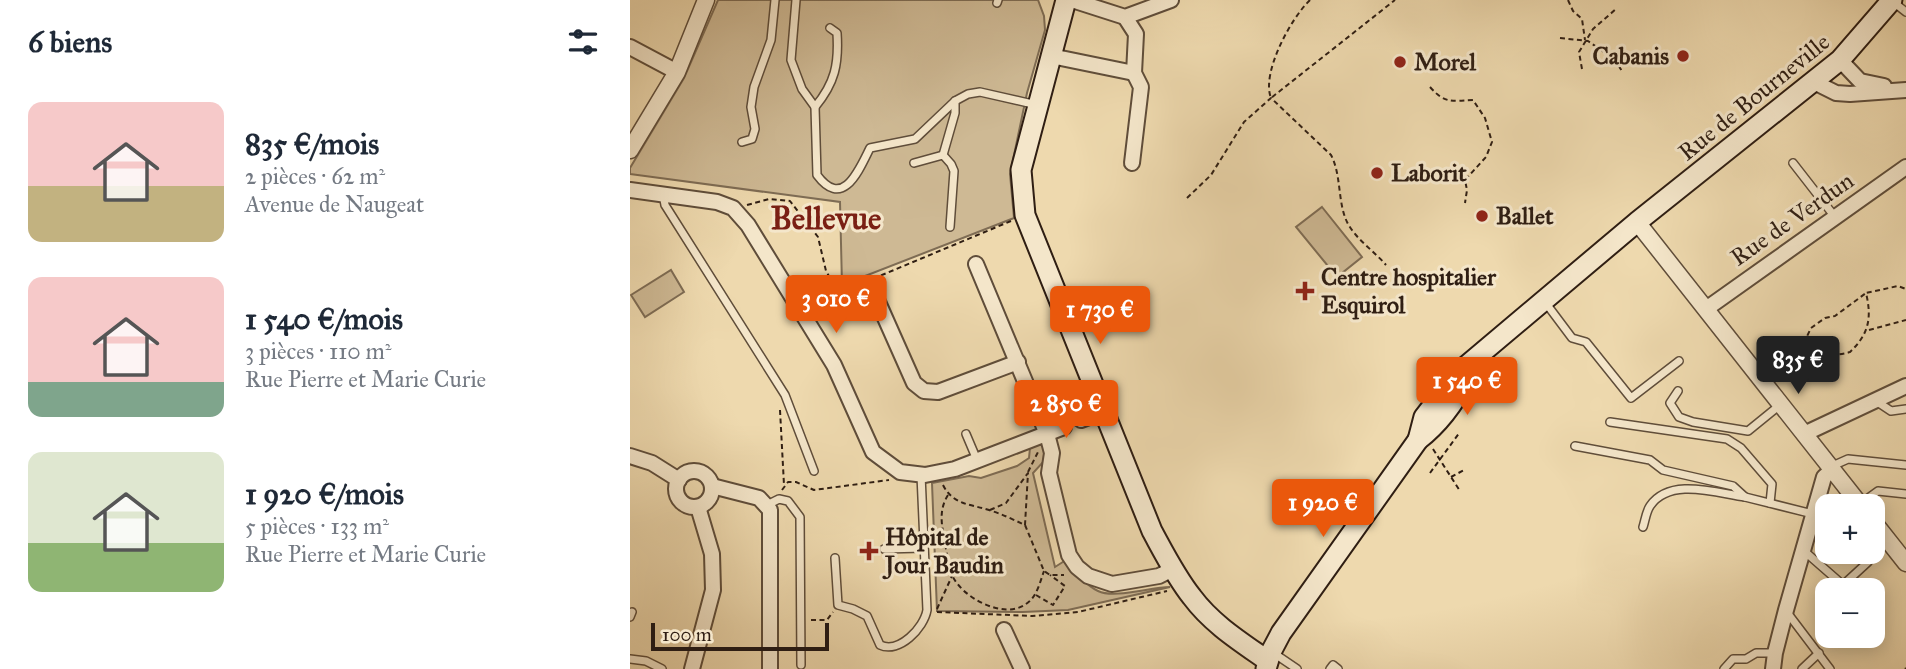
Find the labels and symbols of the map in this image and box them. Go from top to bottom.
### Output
street label: Rue de Bourneville [1672,27,1836,167]
place label: Cabanis [1592,41,1669,71]
place label: Morel [1414,47,1476,77]
marker: Cabanis [1675,48,1691,64]
marker: Morel [1392,54,1408,70]
place label: Laborit [1391,158,1467,188]
marker: Laborit [1369,165,1385,181]
street label: Rue de Verdun [1725,166,1859,272]
district label: Bellevue [771,199,881,238]
place label: Ballet [1496,201,1554,231]
marker: Ballet [1474,208,1490,224]
place label: Centre hospitalier Esquirol [1321,262,1497,320]
pin: 3 010 € [771,276,901,335]
marker: Centre hospitalier Esquirol [1295,281,1315,301]
pin: 1 730 € [1035,286,1165,346]
pin: 835 € [1749,336,1847,396]
pin: 1 540 € [1402,358,1532,417]
pin: 2 850 € [1001,380,1131,440]
pin: 1 920 € [1258,480,1388,539]
place label: Hôpital de Jour Baudin [882,522,1004,580]
marker: Hôpital de Jour Baudin [859,541,879,561]
scale bar [651,620,830,652]

